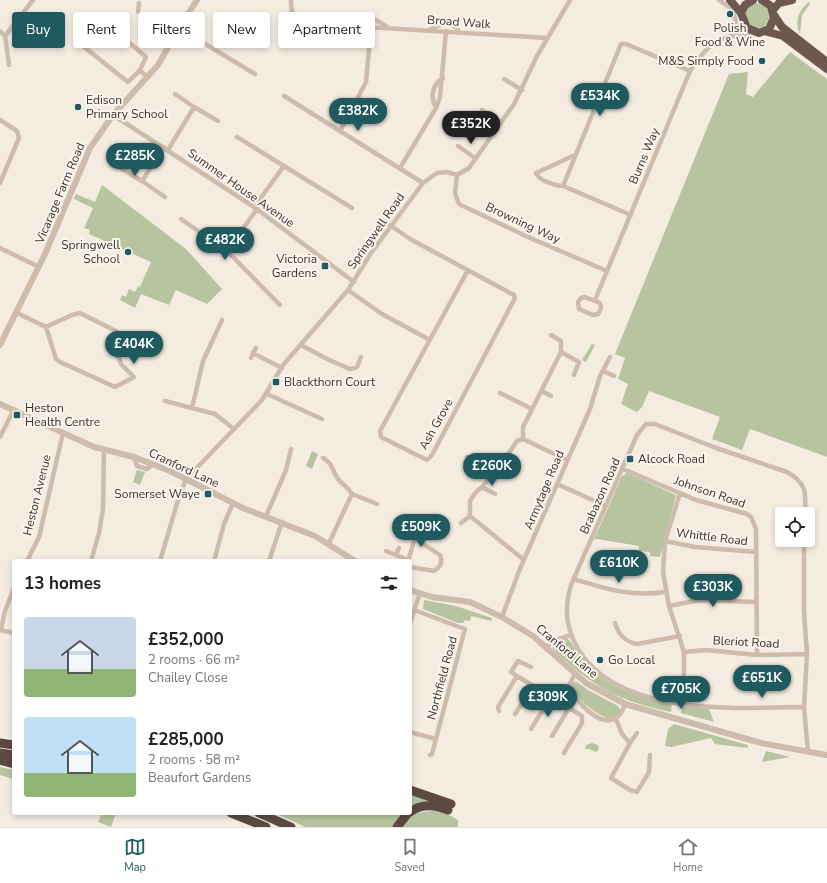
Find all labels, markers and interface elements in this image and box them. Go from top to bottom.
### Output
marker: Polish Food & Wine [725,9,735,19]
chip: Buy [12,12,65,48]
chip: Rent [73,12,130,48]
chip: Filters [138,12,205,48]
chip: New [213,12,270,48]
chip: Apartment [278,12,375,48]
street label: Broad Walk [427,12,492,32]
place label: Polish Food & Wine [695,20,765,50]
place label: M&S Simply Food [658,53,754,69]
marker: M&S Simply Food [757,56,767,66]
pin: £534K [572,83,628,117]
text: £534K [580,87,620,105]
place label: Edison Primary School [86,92,168,122]
pin: £382K [330,98,386,132]
marker: Edison Primary School [73,102,83,112]
text: £382K [338,102,378,120]
pin: £352K [443,111,499,145]
text: £352K [451,115,491,133]
street label: Burns Way [625,125,663,187]
street label: Vicarage Farm Road [31,140,89,247]
pin: £285K [107,143,163,177]
street label: Summer House Avenue [184,145,298,231]
text: £285K [115,147,155,165]
street label: Springwell Road [344,190,408,272]
street label: Browning Way [483,199,564,248]
pin: £482K [197,227,253,261]
text: £482K [205,231,245,249]
place label: Springwell School [61,237,120,267]
marker: Springwell School [123,247,133,257]
place label: Victoria Gardens [272,251,317,281]
marker: Victoria Gardens [320,261,330,271]
pin: £404K [106,331,162,365]
text: £404K [114,335,154,353]
place label: Blackthorn Court [284,374,376,390]
marker: Blackthorn Court [271,377,281,387]
street label: Ash Grove [415,395,457,453]
place label: Heston Health Centre [25,400,100,430]
marker: Heston Health Centre [12,410,22,420]
street label: Cranford Lane [146,445,222,491]
street label: Armytage Road [520,448,568,532]
place label: Alcock Road [638,451,705,467]
street label: Heston Avenue [19,453,55,537]
pin: £260K [464,453,520,487]
marker: Alcock Road [625,454,635,464]
street label: Brabazon Road [576,455,624,537]
text: £260K [472,457,512,475]
street label: Johnson Road [671,472,748,512]
place label: Somerset Waye [114,486,200,502]
marker: Somerset Waye [203,489,213,499]
map controls [775,507,815,547]
button: locate [775,507,815,547]
pin: £509K [393,514,449,548]
text: £509K [401,518,441,536]
street label: Whittle Road [675,525,749,549]
pin: £610K [591,550,647,584]
text: £610K [599,554,639,572]
text: 13 homes [24,572,101,595]
icon: filters [378,572,400,594]
pin: £303K [685,574,741,608]
text: £303K [693,578,733,596]
street label: Cranford Lane [533,620,601,682]
text: £352,000 [148,628,224,651]
street label: Bleriot Road [712,632,780,652]
icon: home [56,633,104,681]
street label: Northfield Road [423,635,461,721]
text: 2 rooms · 66 m² [148,651,240,669]
place label: Go Local [608,652,655,668]
marker: Go Local [595,655,605,665]
pin: £651K [734,665,790,699]
text: Chailey Close [148,669,228,687]
text: £651K [742,669,782,687]
pin: £705K [653,676,709,710]
text: £705K [661,680,701,698]
pin: £309K [520,684,576,718]
text: £309K [528,688,568,706]
text: £285,000 [148,728,224,751]
icon: home [56,733,104,781]
text: 2 rooms · 58 m² [148,751,240,769]
text: Beaufort Gardens [148,769,251,787]
tab: Map [124,836,146,875]
tab: Saved [394,836,425,875]
tab: Home [673,836,703,875]

